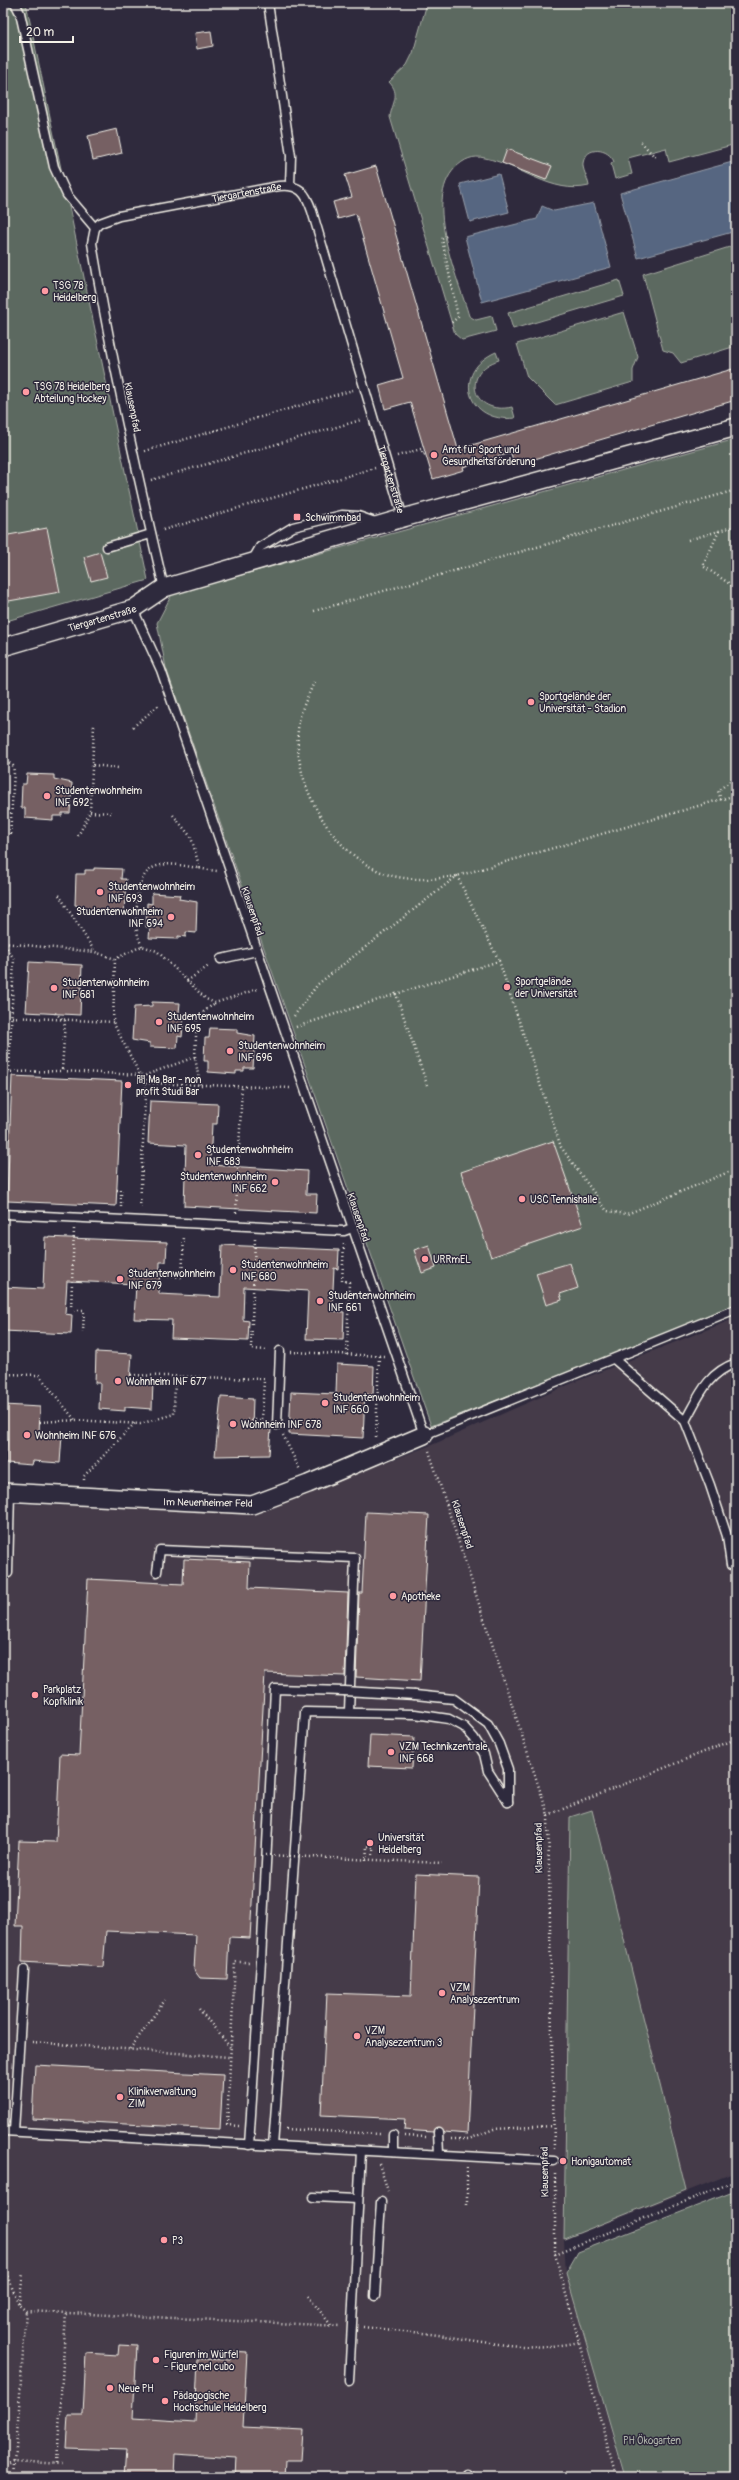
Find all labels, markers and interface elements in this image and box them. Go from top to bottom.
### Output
scale bar [20,18,73,44]
text: 20 m [26,25,55,40]
street label: Tiergartenstraße [211,181,282,205]
place label: TSG 78 Heidelberg [53,280,96,304]
marker: TSG 78 Heidelberg [40,286,50,296]
place label: TSG 78 Heidelberg Abteilung Hockey [34,381,110,405]
street label: Klausenpfad [121,381,143,433]
marker: TSG 78 Heidelberg Abteilung Hockey [21,387,31,397]
street label: Tiergartenstraße [375,444,406,515]
place label: Amt für Sport und Gesundheitsförderung [442,444,535,468]
marker: Amt für Sport und Gesundheitsförderung [429,450,439,460]
marker: Schwimmbad [292,512,302,522]
place label: Schwimmbad [305,512,361,524]
street label: Tiergartenstraße [67,603,139,635]
place label: Sportgelände der Universität - Stadion [539,691,626,715]
marker: Sportgelände der Universität - Stadion [526,697,536,707]
place label: Studentenwohnheim INF 692 [55,785,142,809]
marker: Studentenwohnheim INF 692 [42,791,52,801]
place label: Studentenwohnheim INF 693 [108,881,195,905]
street label: Klausenpfad [238,885,266,937]
marker: Studentenwohnheim INF 693 [95,887,105,897]
place label: Studentenwohnheim INF 694 [76,906,163,930]
marker: Studentenwohnheim INF 694 [166,912,176,922]
place label: Sportgelände der Universität [515,976,578,1000]
place label: Studentenwohnheim INF 681 [62,977,149,1001]
marker: Sportgelände der Universität [502,982,512,992]
marker: Studentenwohnheim INF 681 [49,983,59,993]
place label: Studentenwohnheim INF 695 [167,1011,254,1035]
marker: Studentenwohnheim INF 695 [154,1017,164,1027]
place label: Studentenwohnheim INF 696 [238,1040,325,1064]
marker: Studentenwohnheim INF 696 [225,1046,235,1056]
place label: 間 Ma Bar - non profit Studi Bar [136,1074,202,1098]
marker: 間 Ma Bar - non profit Studi Bar [123,1080,133,1090]
place label: Studentenwohnheim INF 683 [206,1144,293,1168]
marker: Studentenwohnheim INF 683 [193,1150,203,1160]
place label: Studentenwohnheim INF 662 [180,1171,267,1195]
marker: Studentenwohnheim INF 662 [270,1177,280,1187]
street label: Klausenpfad [344,1191,372,1243]
marker: USC Tennishalle [517,1194,527,1204]
place label: USC Tennishalle [530,1194,597,1206]
marker: URRmEL [420,1254,430,1264]
place label: URRmEL [433,1254,471,1266]
place label: Studentenwohnheim INF 680 [241,1259,328,1283]
marker: Studentenwohnheim INF 680 [228,1265,238,1275]
place label: Studentenwohnheim INF 679 [128,1268,215,1292]
marker: Studentenwohnheim INF 679 [115,1274,125,1284]
place label: Studentenwohnheim INF 661 [328,1290,415,1314]
marker: Studentenwohnheim INF 661 [315,1296,325,1306]
marker: Wohnheim INF 677 [113,1376,123,1386]
place label: Wohnheim INF 677 [126,1376,207,1388]
place label: Studentenwohnheim INF 660 [333,1392,420,1416]
marker: Studentenwohnheim INF 660 [320,1398,330,1408]
marker: Wohnheim INF 678 [228,1419,238,1429]
place label: Wohnheim INF 678 [241,1419,321,1431]
marker: Wohnheim INF 676 [22,1430,32,1440]
place label: Wohnheim INF 676 [35,1430,116,1442]
street label: Im Neuenheimer Feld [163,1496,253,1510]
street label: Klausenpfad [449,1498,476,1550]
marker: Apotheke [388,1591,398,1601]
place label: Apotheke [401,1591,440,1603]
place label: Parkplatz Kopfklinik [43,1684,84,1708]
marker: Parkplatz Kopfklinik [30,1690,40,1700]
place label: VZM Technikzentrale INF 668 [399,1741,488,1765]
marker: VZM Technikzentrale INF 668 [386,1747,396,1757]
street label: Klausenpfad [533,1822,545,1873]
place label: Universität Heidelberg [378,1832,425,1856]
marker: Universität Heidelberg [365,1838,375,1848]
place label: VZM Analysezentrum [450,1982,520,2006]
marker: VZM Analysezentrum [437,1988,447,1998]
place label: VZM Analysezentrum 3 [365,2025,443,2049]
marker: VZM Analysezentrum 3 [352,2031,362,2041]
place label: Klinikverwaltung ZIM [128,2086,196,2110]
marker: Klinikverwaltung ZIM [115,2092,125,2102]
street label: Klausenpfad [539,2146,551,2197]
marker: Honigautomat [558,2156,568,2166]
place label: Honigautomat [571,2156,632,2168]
marker: P3 [159,2235,169,2245]
place label: P3 [172,2235,184,2247]
place label: Figuren im Würfel - Figure nel cubo [164,2349,238,2373]
marker: Figuren im Würfel - Figure nel cubo [151,2355,161,2365]
marker: Neue PH [105,2383,115,2393]
place label: Neue PH [118,2383,154,2395]
place label: Pädagogische Hochschule Heidelberg [173,2390,267,2414]
marker: Pädagogische Hochschule Heidelberg [160,2396,170,2406]
park label: PH Ökogarten [623,2434,681,2447]

